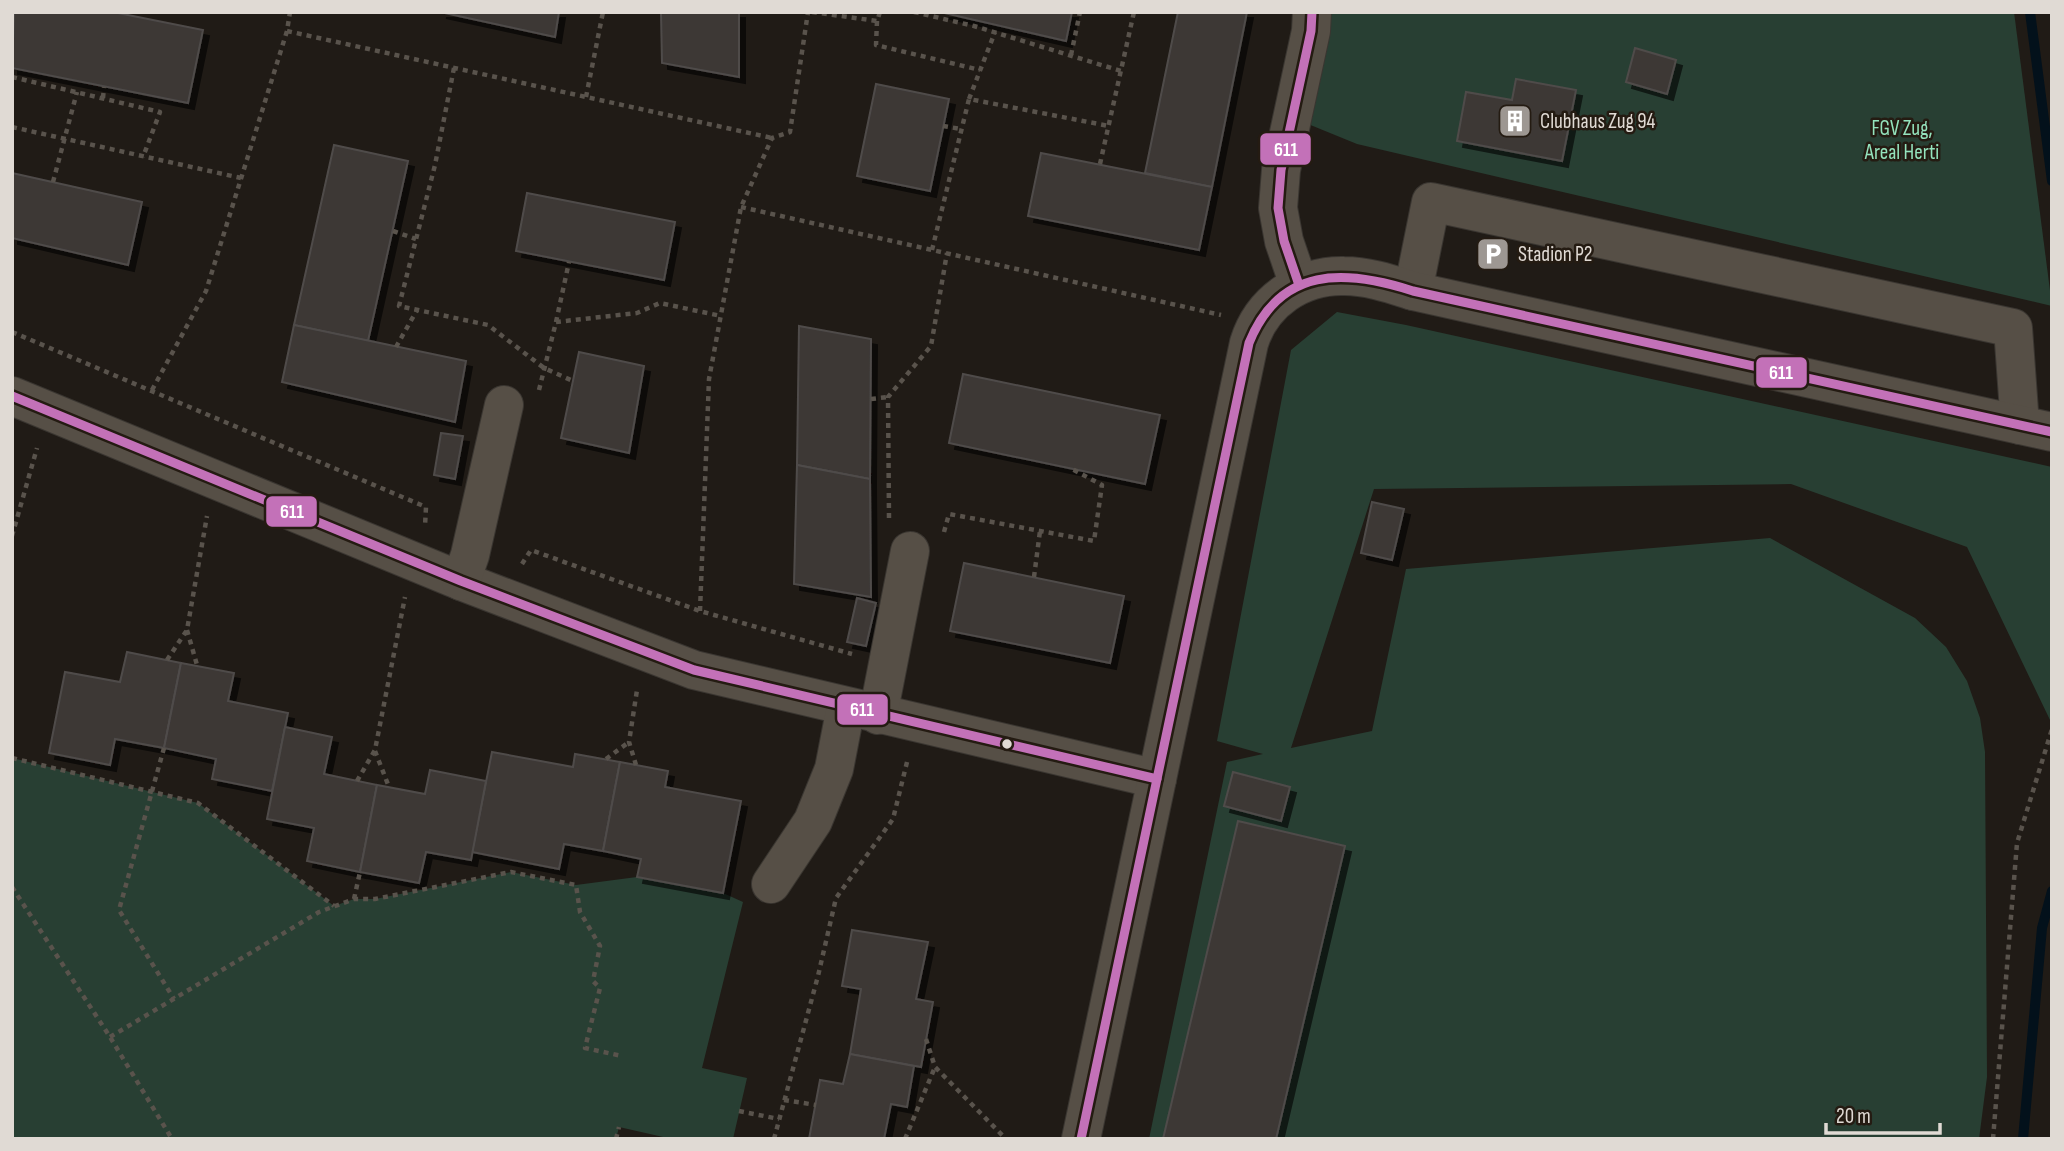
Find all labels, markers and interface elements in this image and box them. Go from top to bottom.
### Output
building icon: Clubhaus Zug 94 [1496,102,1534,140]
place label: Clubhaus Zug 94 [1540,109,1656,134]
park label: FGV Zug, Areal Herti [1864,116,1939,165]
line badge: 611 [1259,132,1312,166]
text: 611 [1274,139,1298,162]
parking icon: Stadion P2 [1474,235,1512,273]
place label: Stadion P2 [1518,242,1592,267]
line badge: 611 [1755,356,1808,389]
text: 611 [1769,362,1793,385]
line badge: 611 [265,495,318,528]
text: 611 [280,501,304,524]
line badge: 611 [836,693,889,726]
text: 611 [850,699,874,722]
unlabelled marker [1000,737,1014,751]
scale bar [1826,1092,1940,1136]
text: 20 m [1836,1104,1871,1129]

